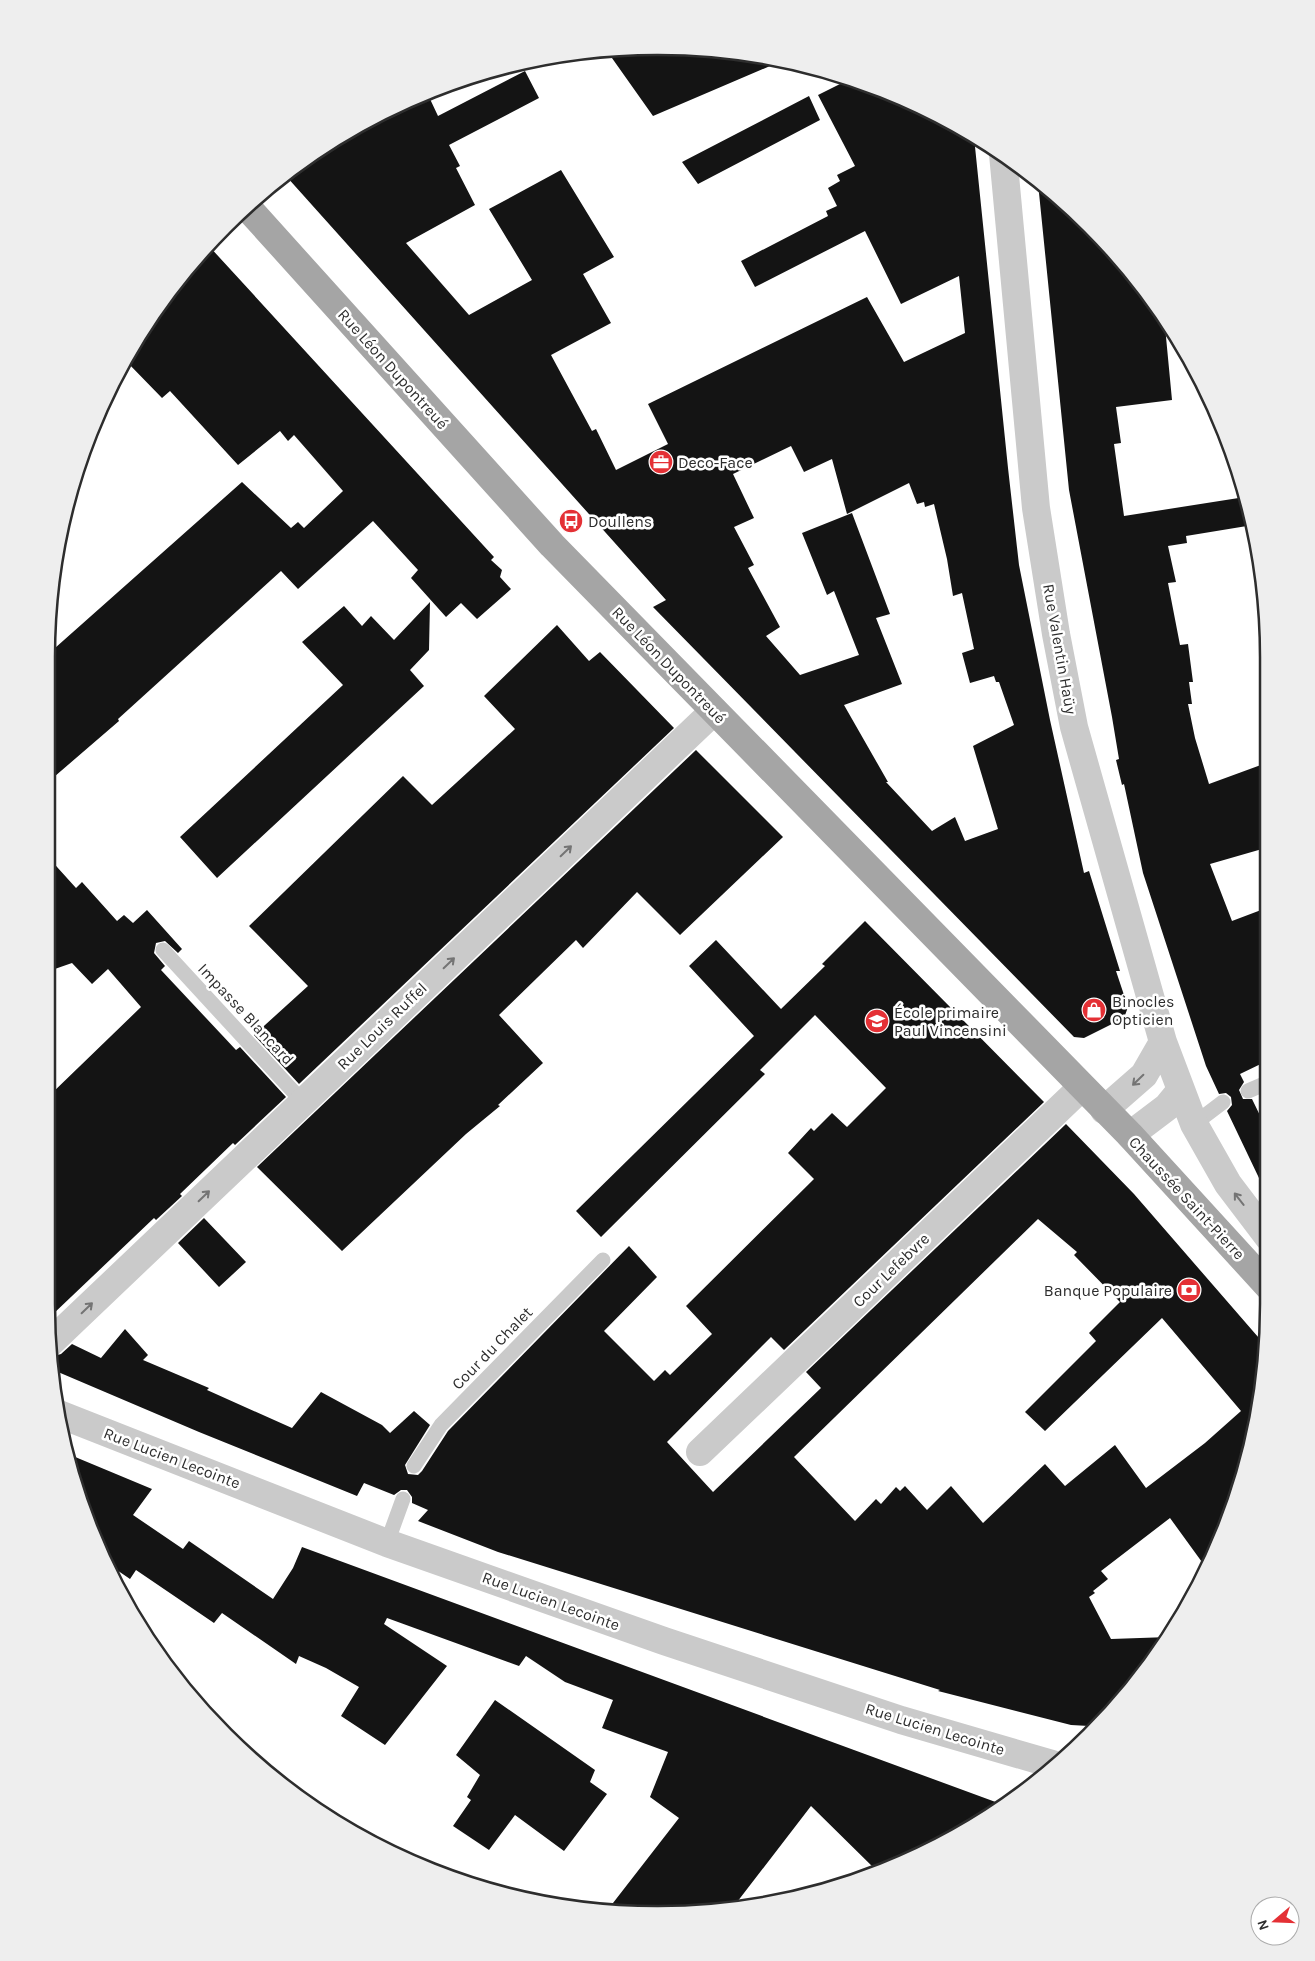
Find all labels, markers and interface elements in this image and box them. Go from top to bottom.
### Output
street label: Rue Léon Dupontreué [334,305,452,433]
office icon: Deco-Face [648,449,674,475]
place label: Deco-Face [678,453,753,472]
bus stop icon: Doullens [558,508,584,534]
place label: Doullens [588,512,652,531]
street label: Rue Valentin Haüy [1039,582,1081,716]
street label: Rue Léon Dupontreué [608,603,730,727]
one-way arrow [560,845,573,857]
one-way arrow [442,957,455,969]
street label: Impasse Blancard [194,959,298,1069]
street label: Rue Louis Ruffel [333,978,431,1074]
place label: Binocles Opticien [1112,992,1174,1029]
shop icon: Binocles Opticien [1081,997,1107,1023]
place label: École primaire Paul Vincensini [894,1003,1007,1040]
school or university icon: École primaire Paul Vincensini [864,1008,890,1034]
one-way arrow [1132,1074,1144,1086]
street label: Chaussée Saint-Pierre [1125,1133,1249,1263]
one-way arrow [198,1190,210,1202]
one-way arrow [1234,1193,1245,1206]
street label: Cour Lefebvre [849,1229,933,1311]
bank icon: Banque Populaire [1176,1277,1202,1303]
place label: Banque Populaire [1044,1281,1172,1300]
one-way arrow [80,1302,93,1314]
street label: Cour du Chalet [448,1303,536,1393]
street label: Rue Lucien Lecointe [101,1423,243,1493]
street label: Rue Lucien Lecointe [480,1567,622,1635]
street label: Rue Lucien Lecointe [863,1699,1007,1759]
north arrow [1250,1896,1300,1946]
text: N [1254,1918,1273,1933]

